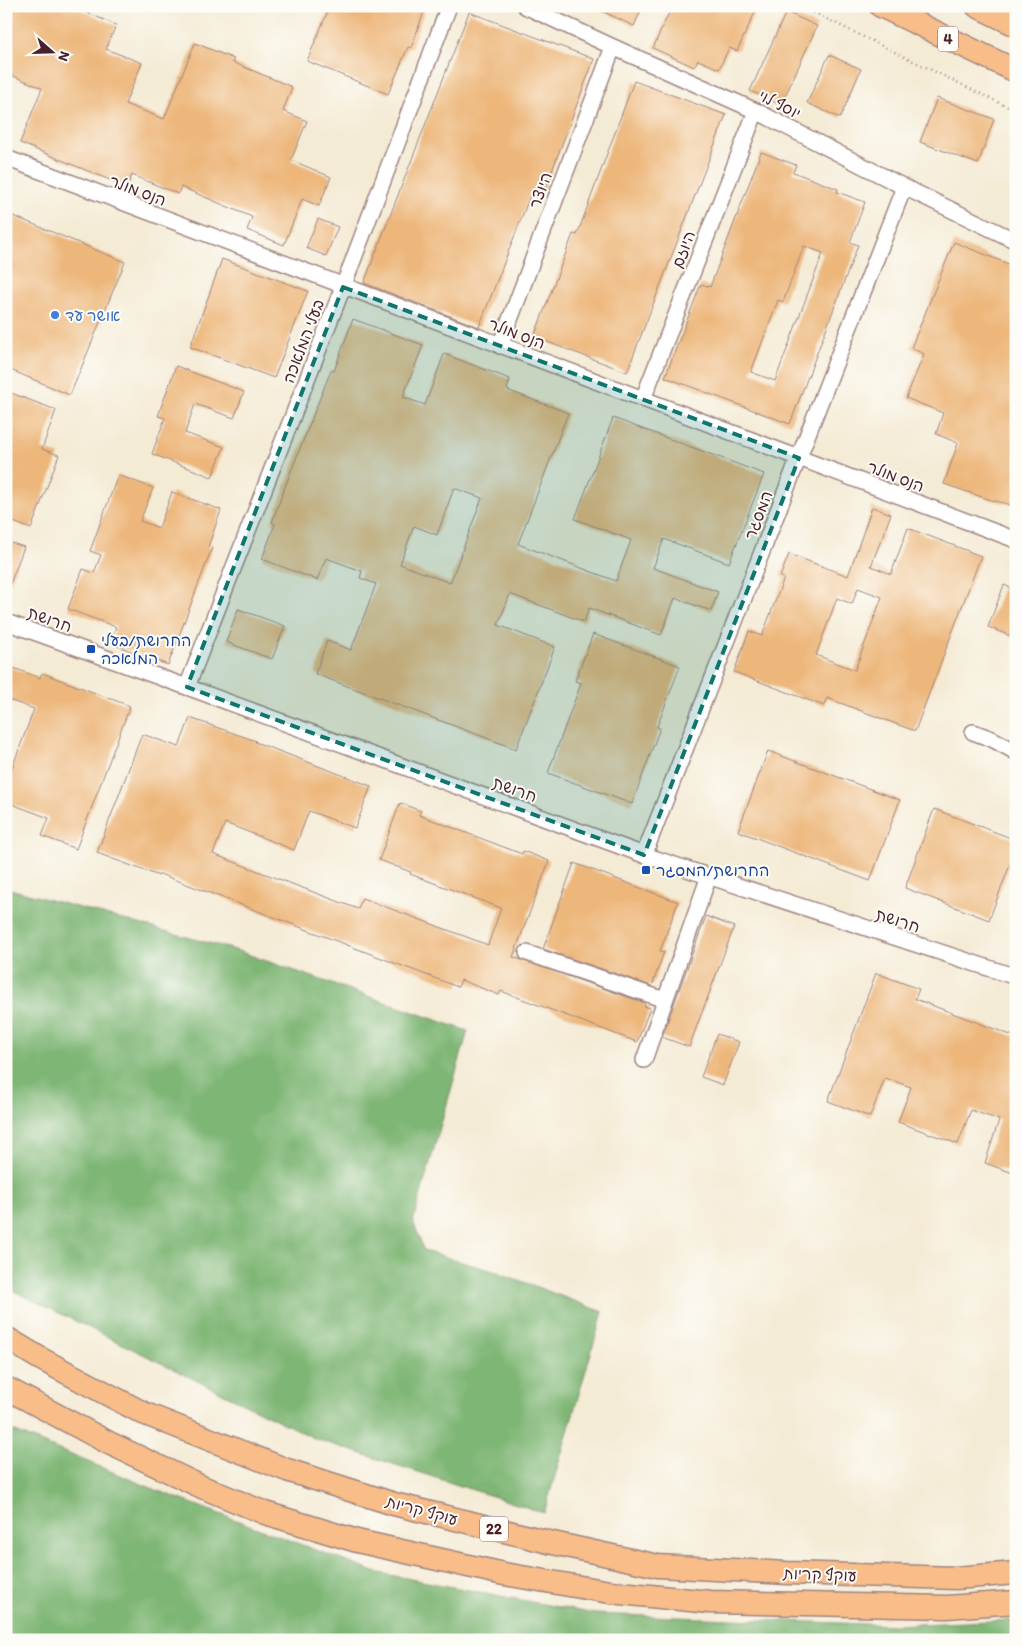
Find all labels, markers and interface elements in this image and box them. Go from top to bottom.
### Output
road number: 4 [938,26,958,52]
north arrow [28,28,78,78]
text: N [54,49,73,64]
street label: יוסף לוי [755,86,804,123]
street label: היוצר [525,169,556,211]
street label: הנס מולר [107,171,169,210]
street label: היוזם [668,228,699,271]
street label: בעלי המלאכה [279,296,328,386]
place label: אושר עד [65,306,120,325]
marker: אושר עד [49,309,61,321]
street label: הנס מולר [486,314,548,353]
street label: הנס מולר [865,457,927,496]
street label: המסגר [741,488,776,542]
street label: חרושת [25,603,75,636]
place label: החרושת/בעלי המלאכה [101,631,192,668]
marker: החרושת/בעלי המלאכה [85,643,97,655]
street label: חרושת [490,773,540,806]
place label: החרושת/המסגר [656,861,769,880]
marker: החרושת/המסגר [640,864,652,876]
street label: חרושת [873,904,922,937]
street label: עוקף קריות [383,1492,460,1529]
road number: 22 [480,1516,508,1542]
street label: עוקף קריות [782,1564,857,1585]

